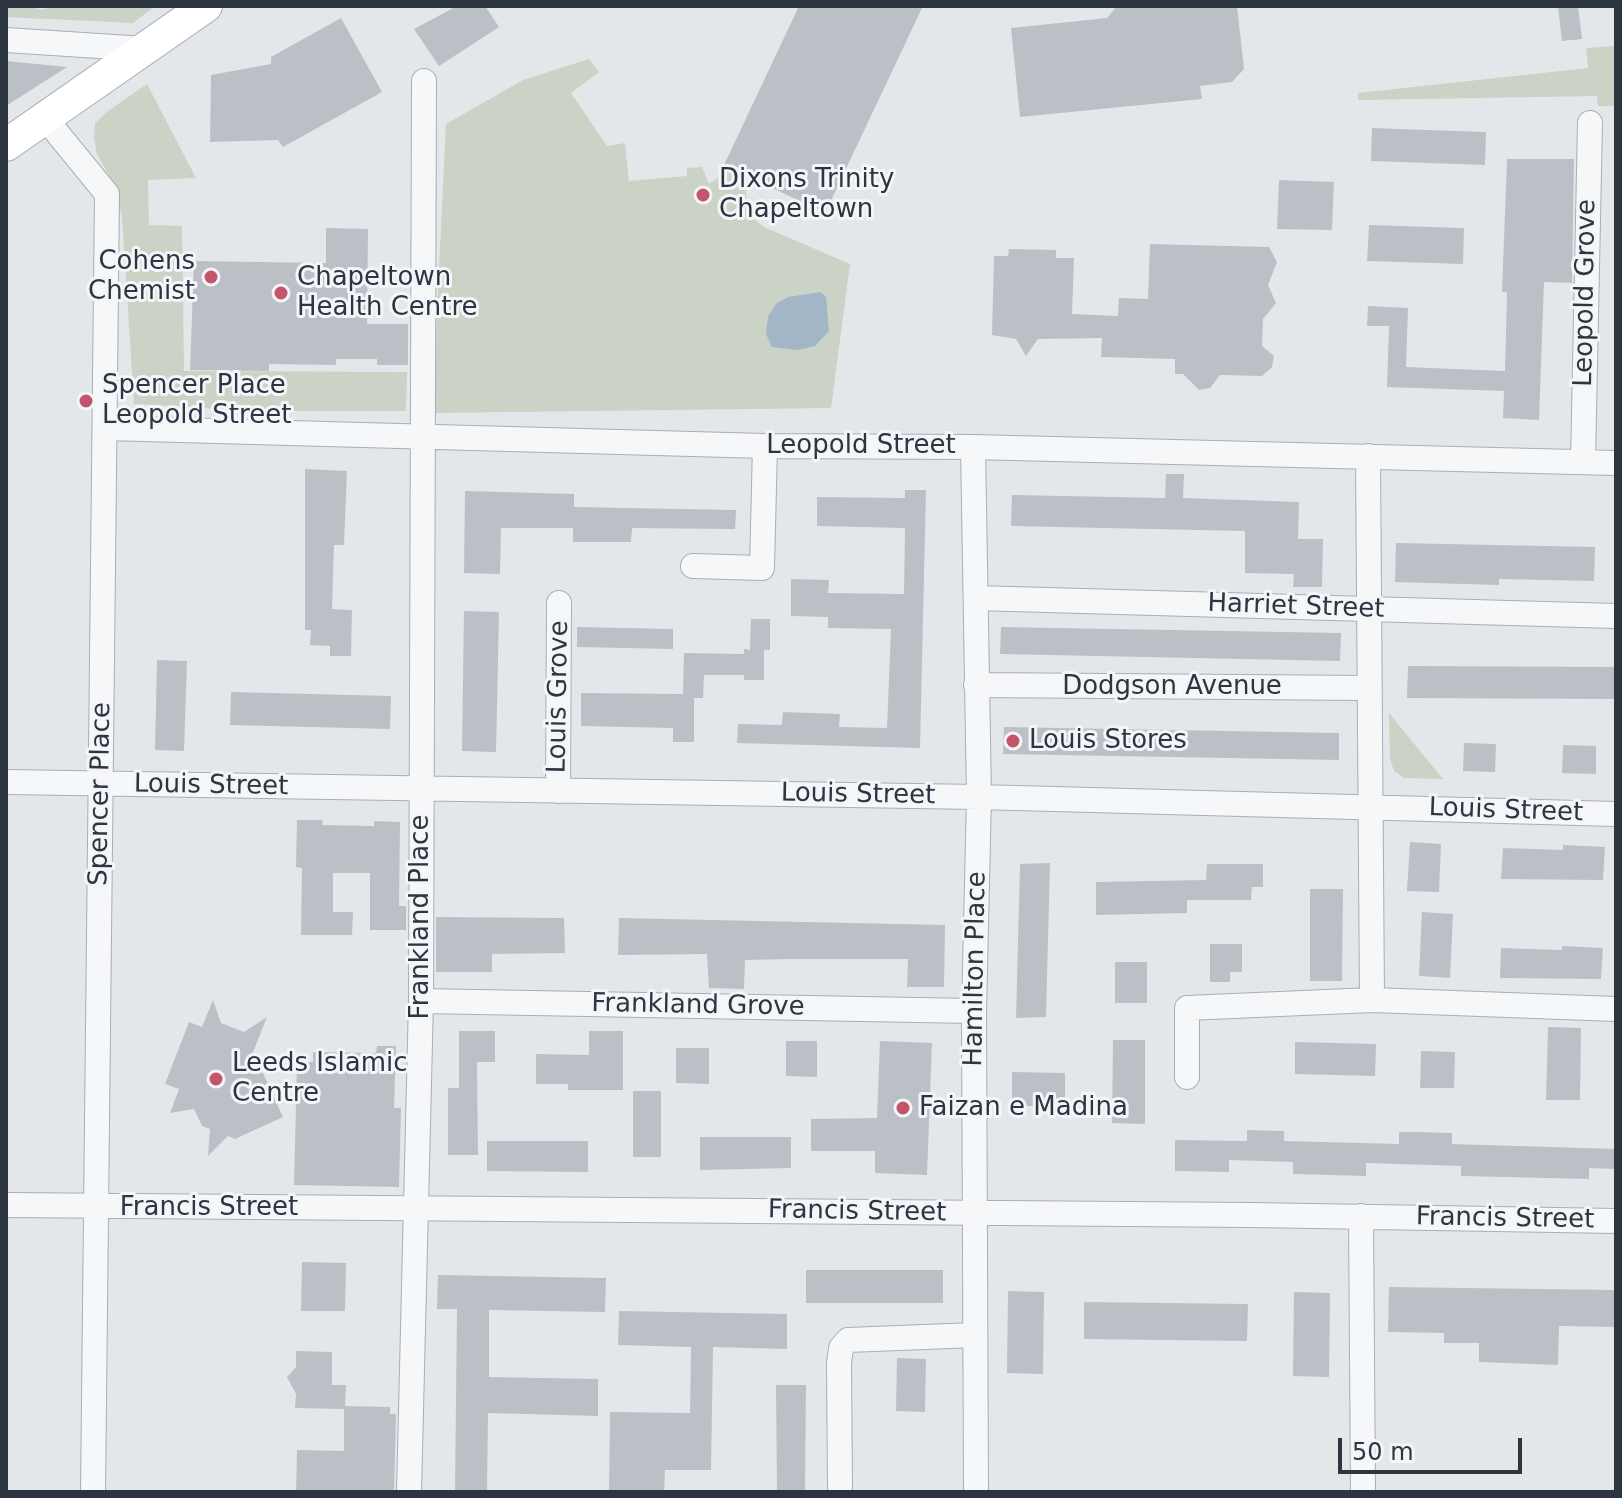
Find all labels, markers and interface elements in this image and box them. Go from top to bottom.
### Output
place label: Dixons Trinity Chapeltown [719,164,894,226]
marker: Dixons Trinity Chapeltown [694,186,712,204]
street label: Leopold Grove [1569,199,1603,387]
place label: Cohens Chemist [88,246,195,308]
place label: Chapeltown Health Centre [297,262,478,324]
marker: Cohens Chemist [202,268,220,286]
marker: Chapeltown Health Centre [272,284,290,302]
place label: Spencer Place Leopold Street [102,370,291,432]
marker: Spencer Place Leopold Street [77,392,95,410]
street label: Leopold Street [766,430,956,462]
street label: Harriet Street [1207,588,1385,626]
street label: Louis Grove [542,620,576,774]
street label: Dodgson Avenue [1062,671,1282,703]
street label: Spencer Place [84,702,118,886]
place label: Louis Stores [1029,725,1187,757]
marker: Louis Stores [1004,732,1022,750]
street label: Louis Street [134,769,288,803]
street label: Louis Street [781,778,935,812]
street label: Louis Street [1428,793,1584,829]
street label: Frankland Place [405,815,437,1019]
street label: Hamilton Place [959,871,993,1067]
street label: Frankland Grove [591,989,805,1023]
place label: Leeds Islamic Centre [232,1048,408,1110]
marker: Leeds Islamic Centre [207,1070,225,1088]
place label: Faizan e Madina [919,1092,1128,1124]
marker: Faizan e Madina [894,1099,912,1117]
street label: Francis Street [120,1192,298,1224]
street label: Francis Street [767,1195,947,1229]
street label: Francis Street [1415,1202,1595,1236]
scale bar [1342,1422,1526,1472]
text: 50 m [1352,1438,1414,1466]

